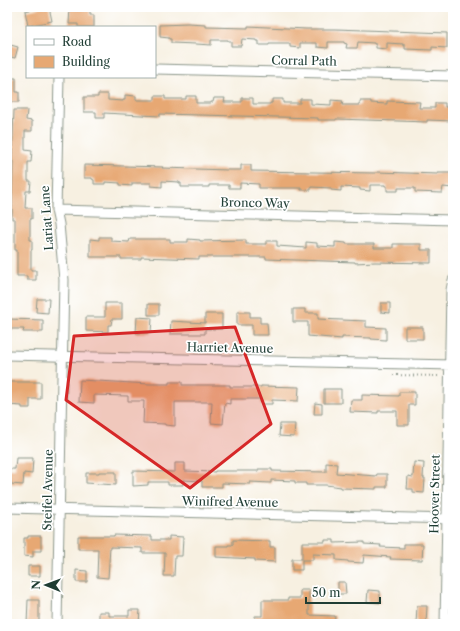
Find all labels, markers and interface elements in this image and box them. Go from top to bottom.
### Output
legend [26,26,156,78]
text: Road [62,34,92,49]
street label: Corral Path [271,52,337,69]
text: Building [62,54,110,69]
street label: Lariat Lane [37,185,56,251]
street label: Bronco Way [220,194,290,211]
street label: Harriet Avenue [187,339,274,356]
street label: Steifel Avenue [39,449,56,531]
street label: Hoover Street [426,453,443,534]
street label: Winifred Avenue [181,493,279,510]
north arrow [26,565,66,605]
text: N [29,579,43,590]
scale bar [306,579,380,605]
text: 50 m [312,585,341,600]

